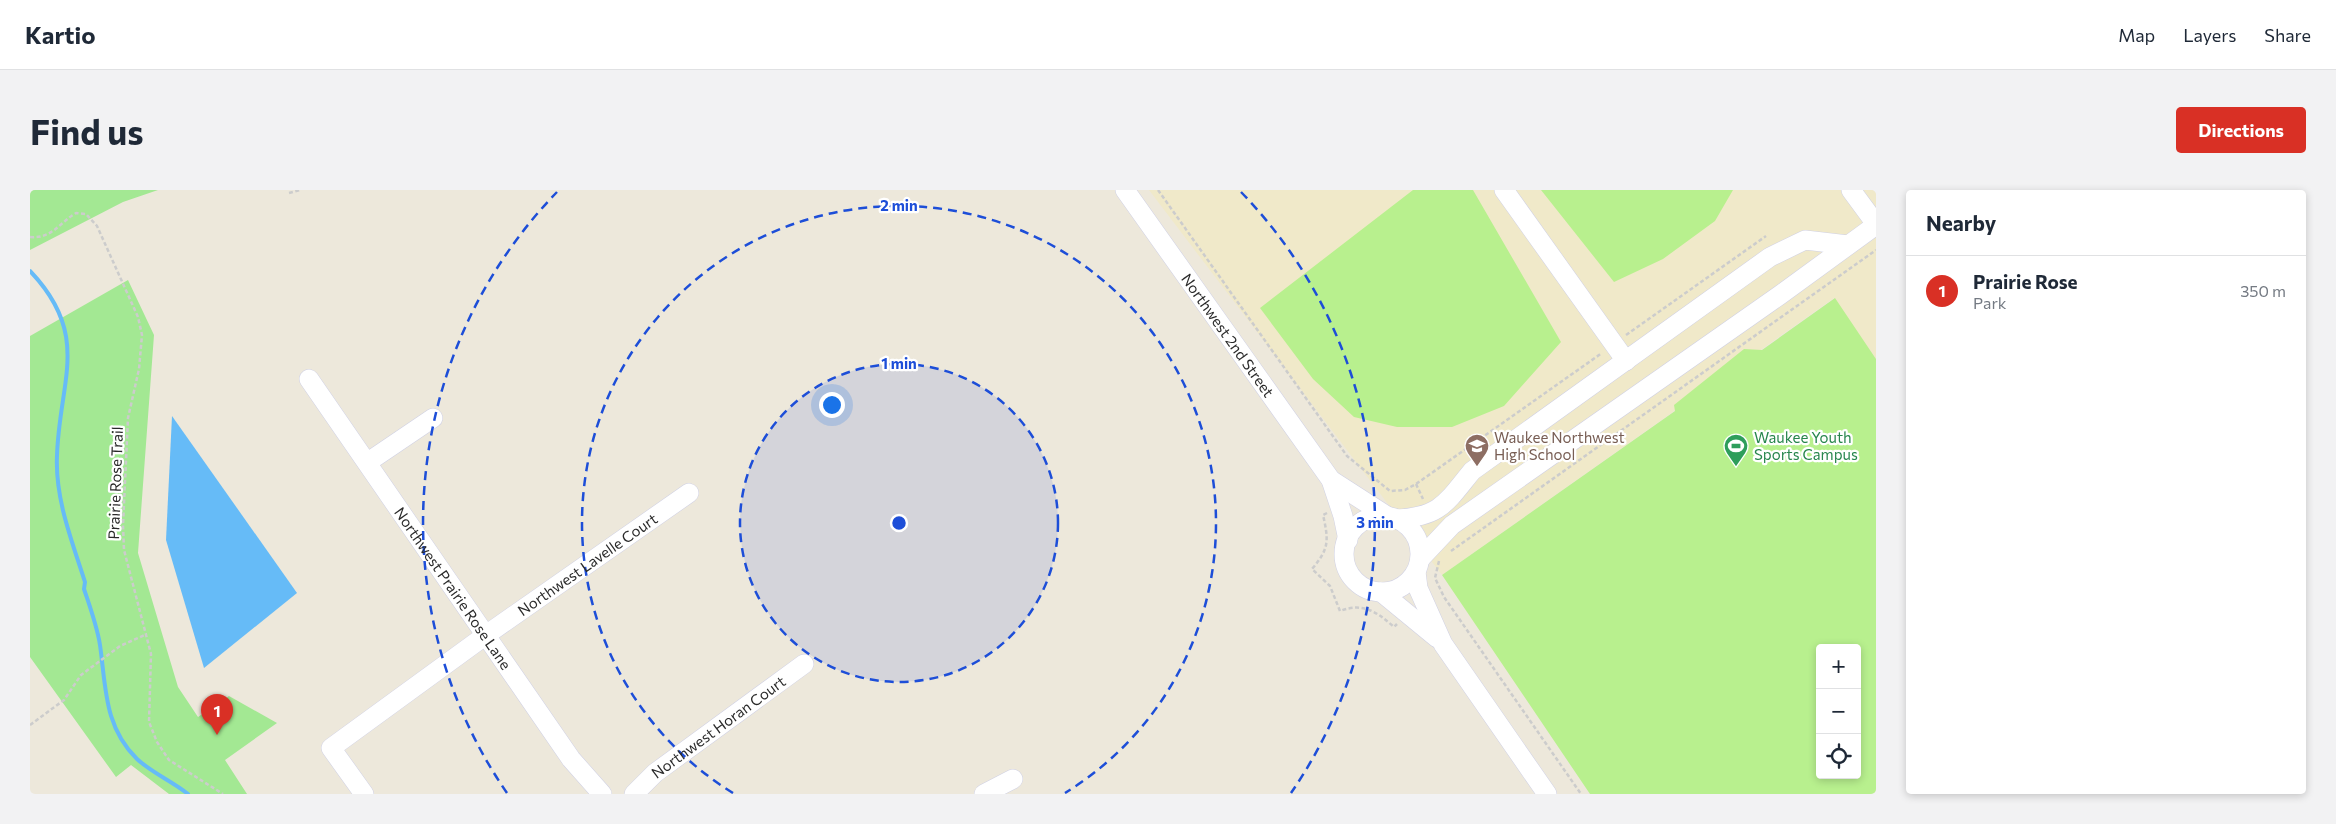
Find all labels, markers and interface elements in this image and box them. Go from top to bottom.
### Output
text: Kartio [25,20,95,49]
text: Map [2118,24,2155,46]
text: Layers [2183,24,2236,46]
text: Share [2264,24,2311,46]
button: Directions [2176,107,2306,153]
text: Find us [30,109,144,152]
text: 2 min [880,196,918,214]
text: Nearby [1926,210,1996,235]
street label: Northwest 2nd Street [1178,270,1278,400]
text: Prairie Rose [1973,270,2078,293]
text: 1 [1938,281,1946,300]
text: 350 m [2240,281,2286,300]
text: Park [1973,293,2006,312]
text: 1 min [881,354,917,372]
your location [819,392,845,418]
street label: Prairie Rose Trail [104,426,126,540]
place label: Waukee Northwest High School [1494,428,1625,463]
place label: Waukee Youth Sports Campus [1754,428,1858,463]
school or university icon: Waukee Northwest High School [1464,433,1490,467]
sports icon: Waukee Youth Sports Campus [1723,433,1749,467]
street label: Northwest Prairie Rose Lane [391,504,515,673]
street label: Northwest Lavelle Court [514,509,661,619]
text: 3 min [1356,513,1394,531]
centre of rings [890,514,908,532]
map controls [1816,644,1861,779]
button: + [1816,644,1861,689]
street label: Northwest Horan Court [648,672,789,782]
button: − [1816,689,1861,734]
pin: 1 [201,694,233,735]
button: locate [1816,734,1861,779]

